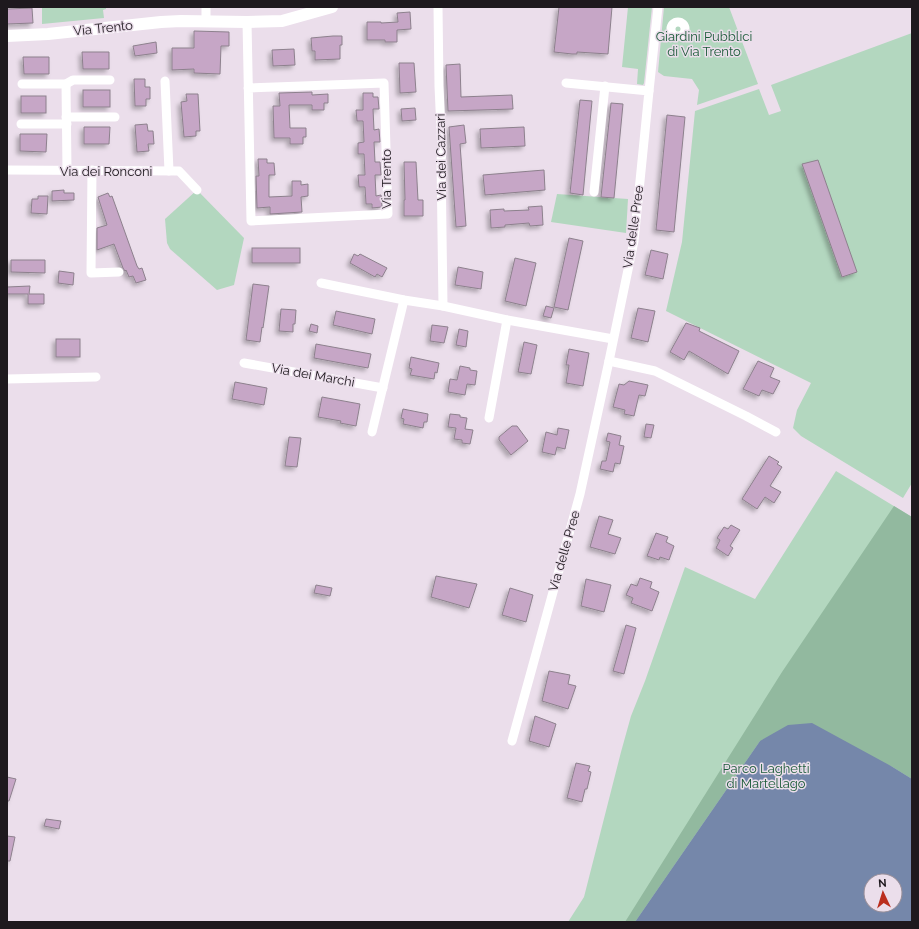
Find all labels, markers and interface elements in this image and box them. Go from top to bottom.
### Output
street label: Via Trento [72,17,134,39]
park label: Giardini Pubblici di Via Trento [656,29,752,59]
street label: Via dei Cazzari [433,113,449,201]
street label: Via Trento [379,149,394,209]
street label: Via dei Ronconi [60,164,152,179]
street label: Via delle Pree [620,184,646,269]
street label: Via dei Marchi [270,360,356,390]
street label: Via delle Pree [545,508,583,593]
park label: Parco Laghetti di Martellago [723,761,809,791]
north arrow [863,873,903,913]
text: N [878,877,887,890]

